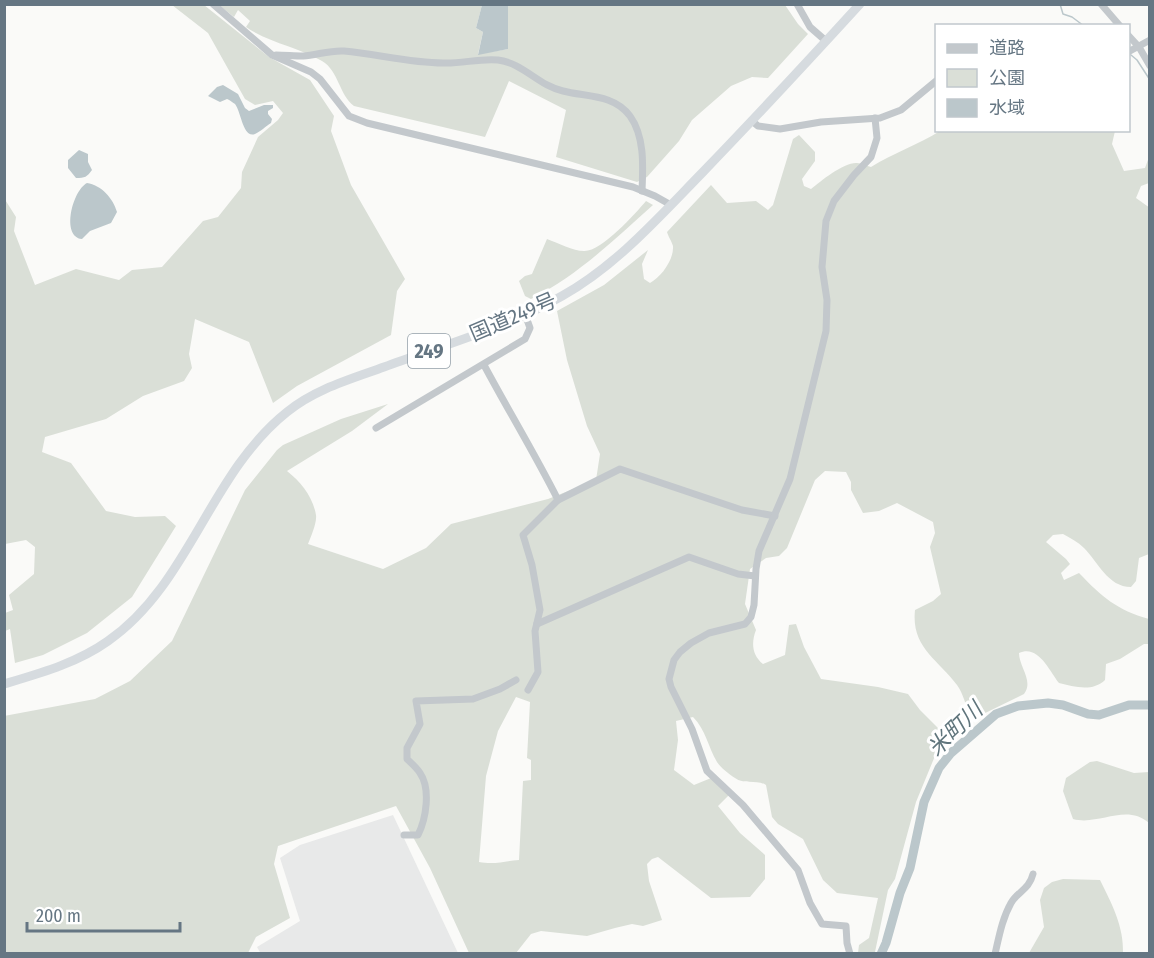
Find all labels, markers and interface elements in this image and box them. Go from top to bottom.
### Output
legend [935,24,1130,132]
text: 道路 [989,37,1025,59]
text: 公園 [989,67,1025,89]
text: 水域 [989,97,1025,119]
street label: 国道249号 [466,287,560,347]
road number: 249 [408,334,450,368]
water label: 米町川 [922,695,990,762]
scale bar [27,895,180,933]
text: 200 m [36,905,81,927]

